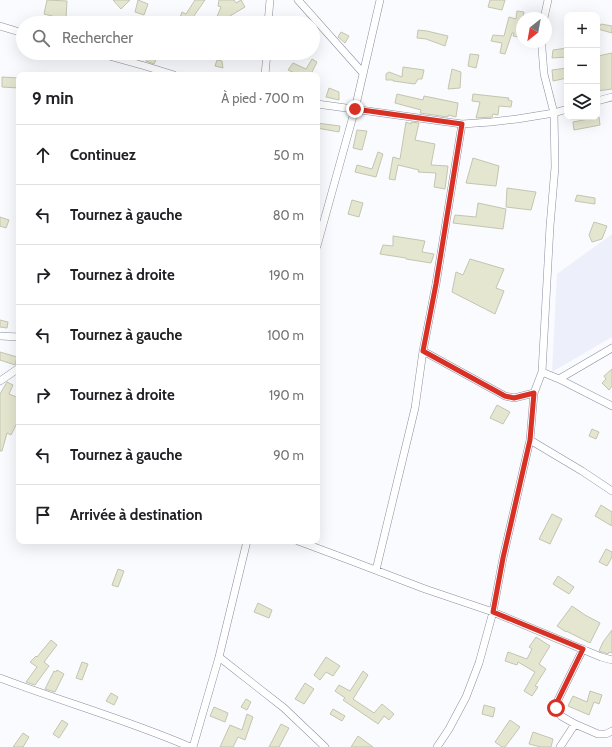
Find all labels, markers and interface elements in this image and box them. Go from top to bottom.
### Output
north arrow [516,12,552,48]
map controls [564,12,600,120]
button: + [564,12,600,48]
search box [16,16,320,60]
icon: search [30,27,52,49]
text: Rechercher [62,29,133,47]
button: − [564,48,600,84]
button: layers [564,84,600,120]
text: 9 min [32,88,74,108]
text: À pied · 700 m [221,90,304,106]
route end [346,100,364,118]
icon: ahead [32,144,54,166]
text: Continuez [70,146,136,164]
text: 50 m [274,147,304,163]
icon: left [32,204,54,226]
text: Tournez à gauche [70,206,182,224]
text: 80 m [273,207,304,223]
icon: right [32,264,54,286]
text: Tournez à droite [70,266,175,284]
text: 190 m [269,267,304,283]
icon: left [32,324,54,346]
text: Tournez à gauche [70,326,182,344]
text: 100 m [267,327,304,343]
icon: right [32,384,54,406]
text: Tournez à droite [70,386,175,404]
text: 190 m [269,387,304,403]
icon: left [32,444,54,466]
text: Tournez à gauche [70,446,182,464]
text: 90 m [273,447,304,463]
icon: arrive [32,504,54,526]
text: Arrivée à destination [70,506,202,524]
route start [547,699,565,717]

